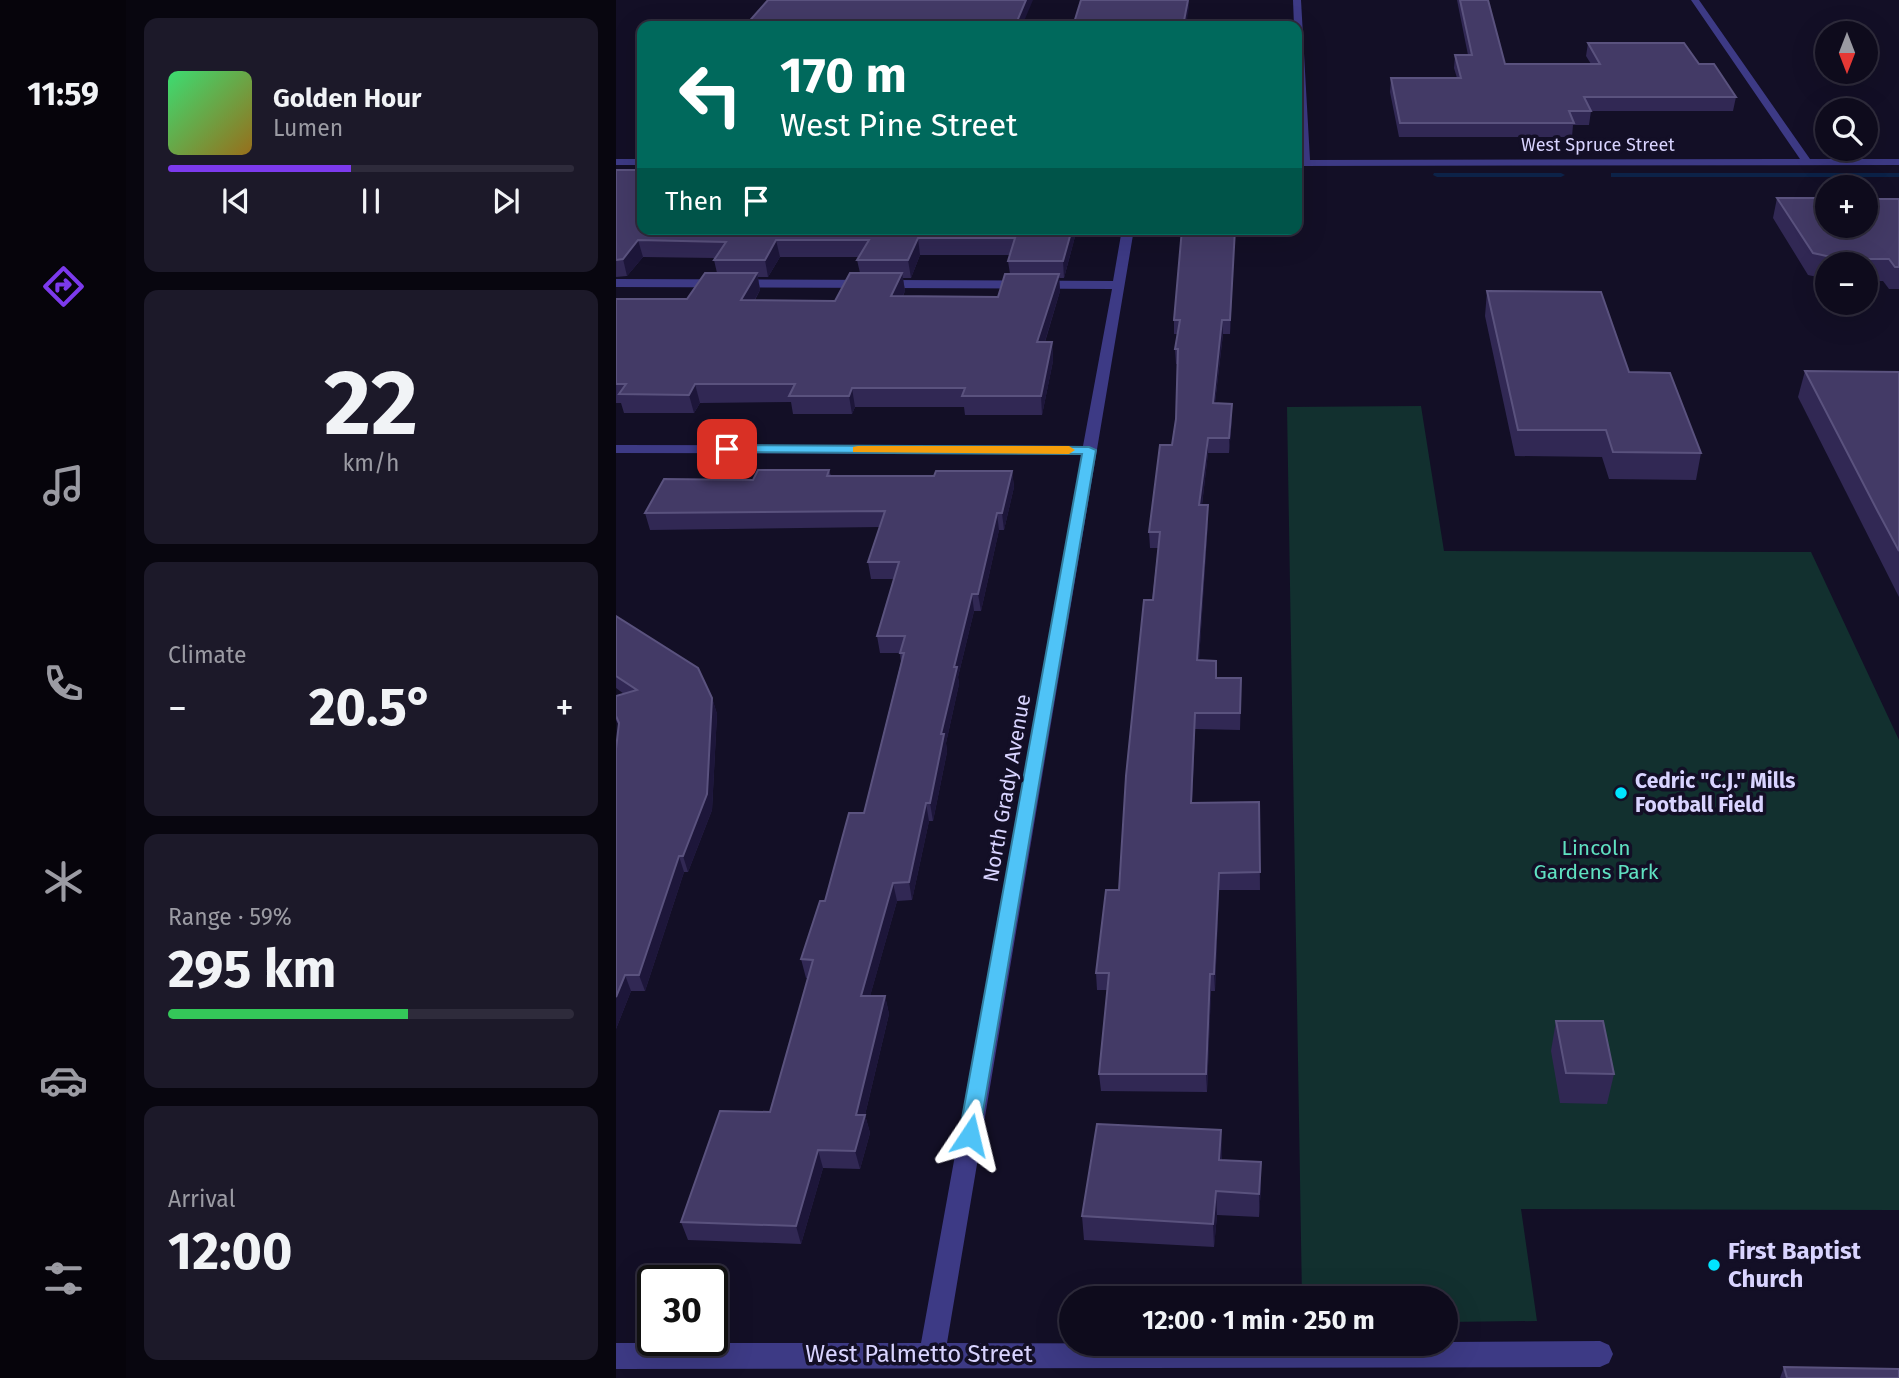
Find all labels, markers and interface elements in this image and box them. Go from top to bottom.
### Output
north arrow [1815,21,1878,84]
map controls [1815,21,1878,315]
text: 170 m [780,46,907,105]
icon: left [665,49,756,140]
text: 11:59 [27,75,99,113]
text: Golden Hour [273,83,421,114]
button: search [1815,98,1878,161]
text: West Pine Street [780,106,1018,144]
text: Lumen [273,114,343,142]
street label: West Spruce Street [1521,134,1675,156]
button: + [1815,175,1878,238]
icon: previous [217,182,255,220]
icon: pause [352,182,390,220]
icon: next [487,182,525,220]
icon: arrive [737,182,775,220]
text: Then [665,186,723,217]
button: − [1815,252,1878,315]
icon: directions [39,262,88,311]
text: 22 [324,349,418,458]
pin [697,419,757,479]
icon: arrive [708,430,746,468]
text: km/h [343,449,399,477]
icon: music [39,461,88,510]
text: Climate [168,641,247,669]
icon: phone [39,659,88,708]
text: 20.5° [309,676,433,739]
text: − [168,685,187,731]
text: + [555,685,574,731]
street label: North Grady Avenue [978,692,1036,884]
place label: Cedric "C.J." Mills Football Field [1635,768,1795,818]
marker: Cedric "C.J." Mills Football Field [1613,785,1629,801]
park label: Lincoln Gardens Park [1533,835,1659,885]
icon: climate [39,857,88,906]
text: Range · 59% [168,903,292,931]
text: 295 km [168,938,336,1001]
icon: car [39,1056,88,1105]
position arrow [933,1098,1007,1172]
text: Arrival [168,1185,235,1213]
text: 12:00 [168,1220,292,1283]
place label: First Baptist Church [1728,1237,1862,1293]
icon: filters [39,1254,88,1303]
marker: First Baptist Church [1706,1257,1722,1273]
speed limit sign: 30 [637,1265,728,1356]
text: 12:00 · 1 min · 250 m [1142,1305,1375,1336]
street label: West Palmetto Street [805,1340,1033,1368]

